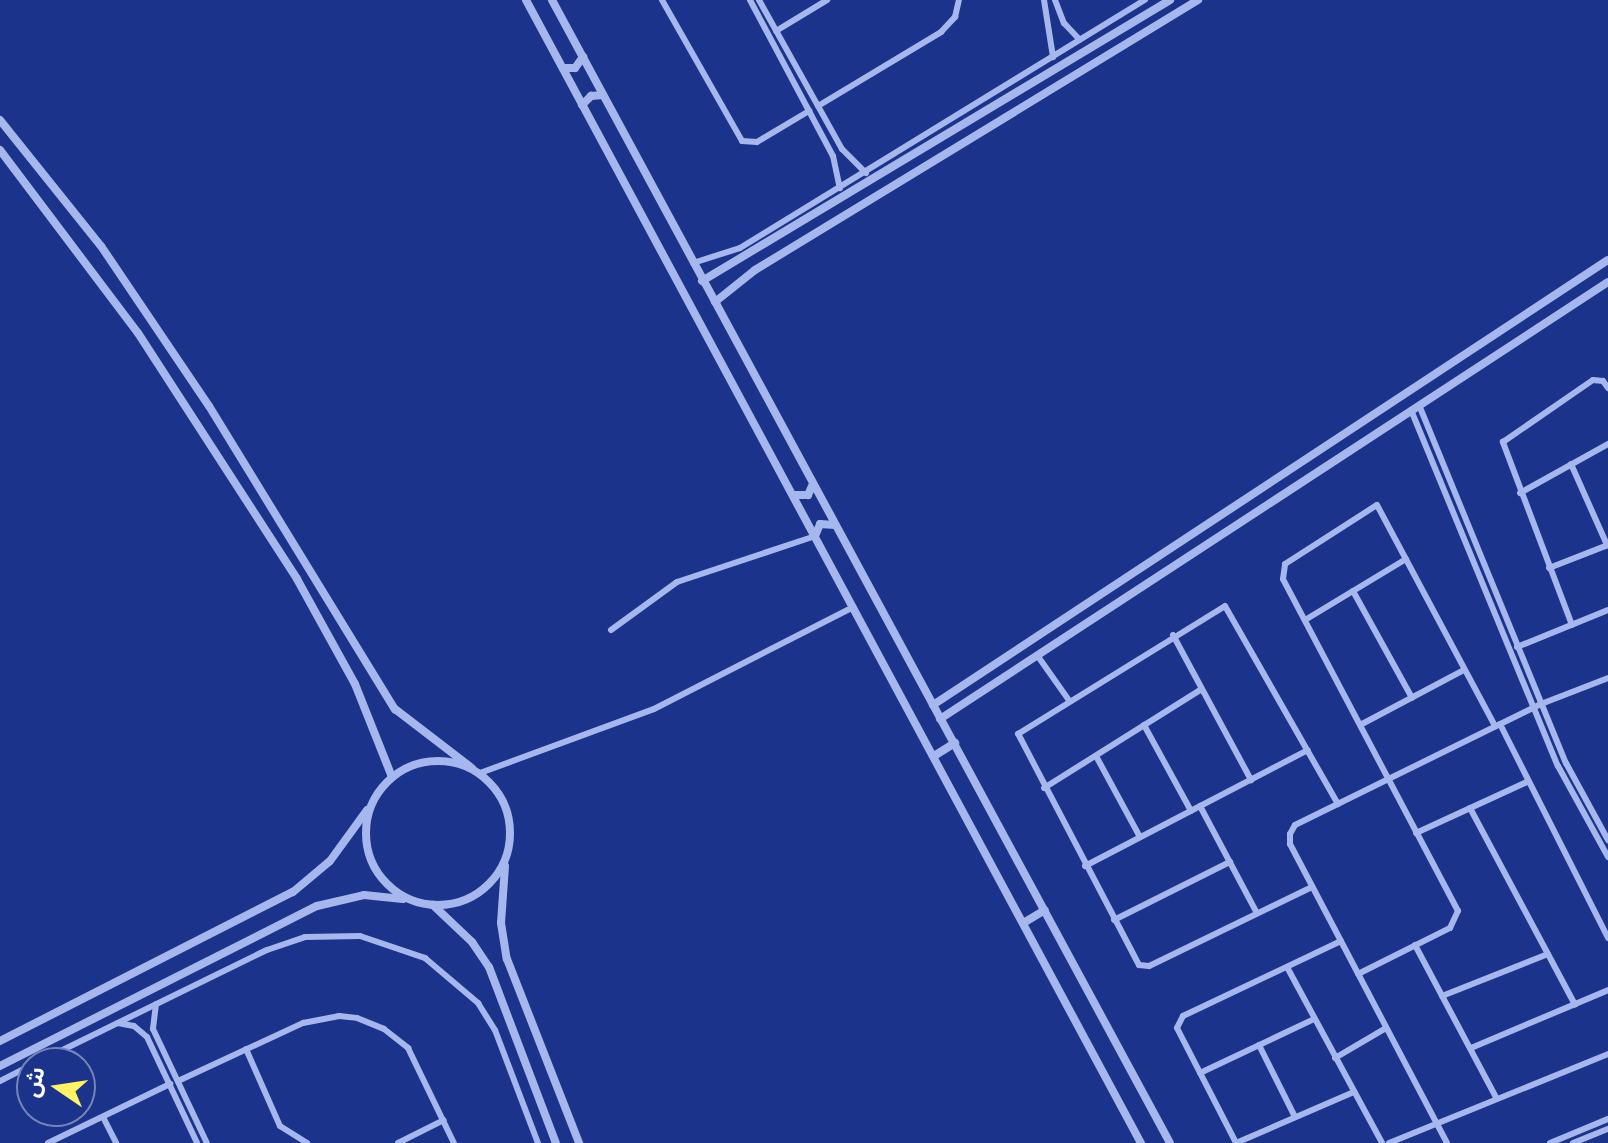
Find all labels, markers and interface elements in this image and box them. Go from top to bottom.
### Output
north arrow [16,1047,96,1127]
text: ش [19,1064,50,1099]

